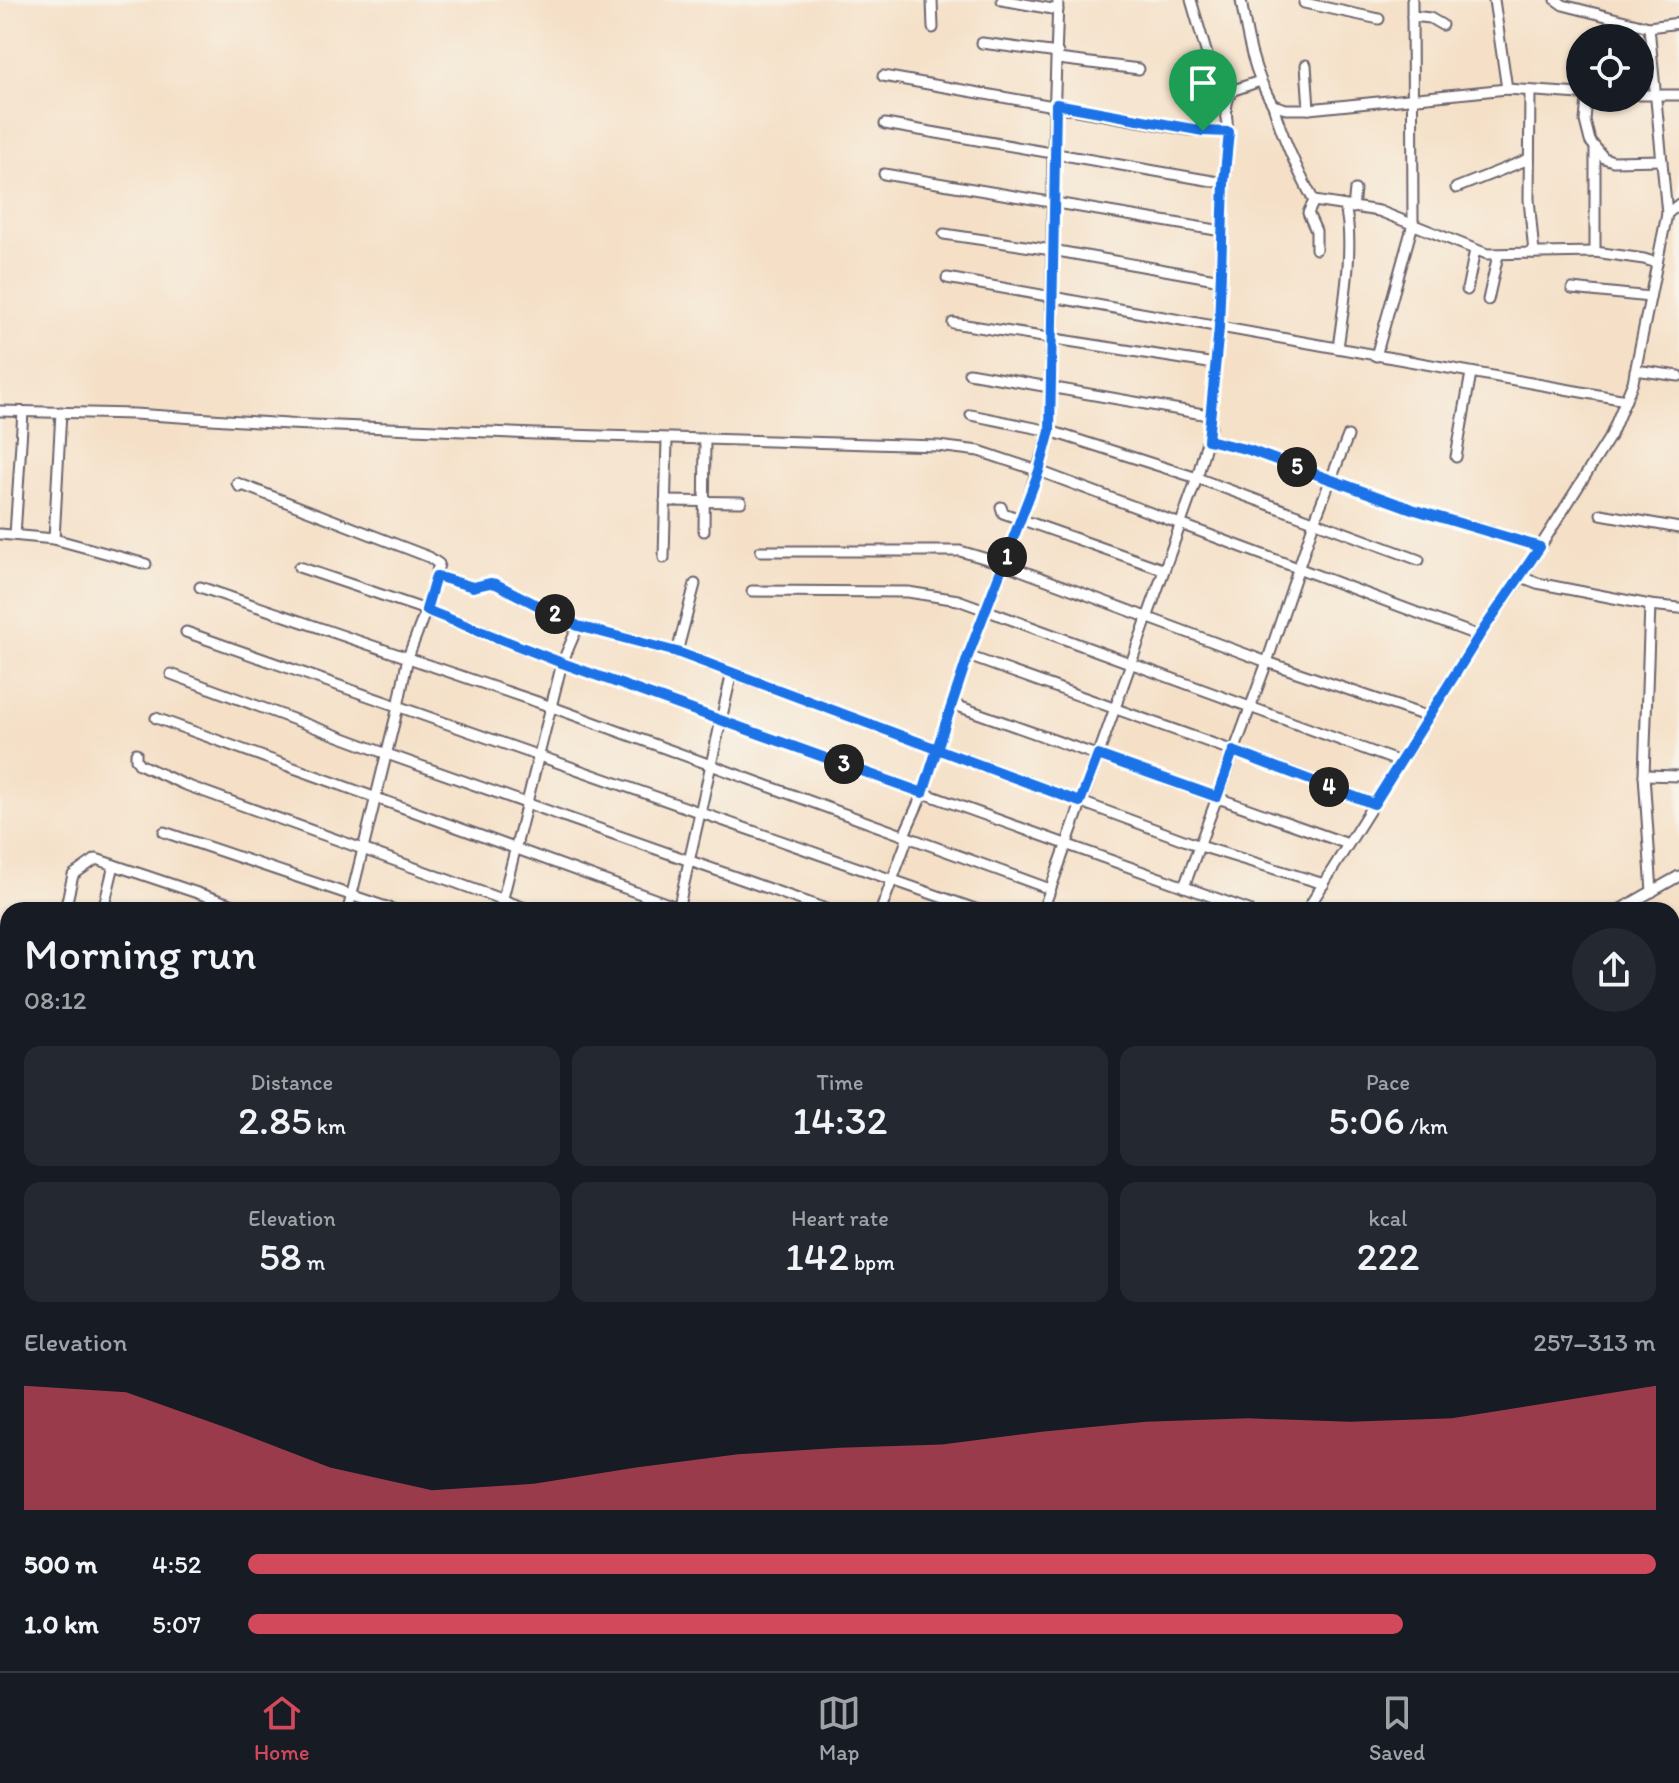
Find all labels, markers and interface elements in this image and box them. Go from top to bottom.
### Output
map controls [1566,24,1654,112]
button: locate [1566,24,1654,112]
pin [1169,49,1237,131]
icon: arrive [1181,61,1225,105]
pin: 5 [1277,447,1317,487]
text: 5 [1291,453,1303,480]
pin: 1 [987,537,1027,577]
text: 1 [1002,543,1012,570]
pin: 2 [535,594,575,634]
text: 2 [549,600,561,627]
pin: 3 [824,744,864,784]
text: 3 [838,750,850,777]
pin: 4 [1309,767,1349,807]
text: 4 [1322,773,1336,800]
text: Morning run [24,927,257,980]
button: share [1572,928,1656,1012]
text: 08:12 [24,984,86,1016]
text: Distance [251,1069,333,1096]
text: Time [817,1069,863,1096]
text: Pace [1366,1069,1410,1096]
text: 2.85 [238,1096,312,1144]
text: 14:32 [792,1096,888,1144]
text: 5:06 [1328,1096,1405,1144]
text: km [312,1113,346,1140]
text: /km [1405,1113,1448,1140]
text: Elevation [248,1205,336,1232]
text: Heart rate [791,1205,889,1232]
text: kcal [1368,1205,1408,1232]
text: 58 [259,1232,302,1280]
text: 142 [785,1232,849,1280]
text: 222 [1356,1232,1420,1280]
text: m [302,1249,325,1276]
text: bpm [849,1249,895,1276]
text: Elevation [24,1326,127,1358]
text: 257–313 m [1533,1326,1656,1358]
text: 500 m [24,1548,97,1580]
text: 4:52 [152,1548,201,1580]
text: 1.0 km [24,1608,99,1640]
text: 5:07 [152,1608,201,1640]
tab: Home [254,1691,309,1766]
tab: Map [817,1691,861,1766]
tab: Saved [1369,1691,1425,1766]

